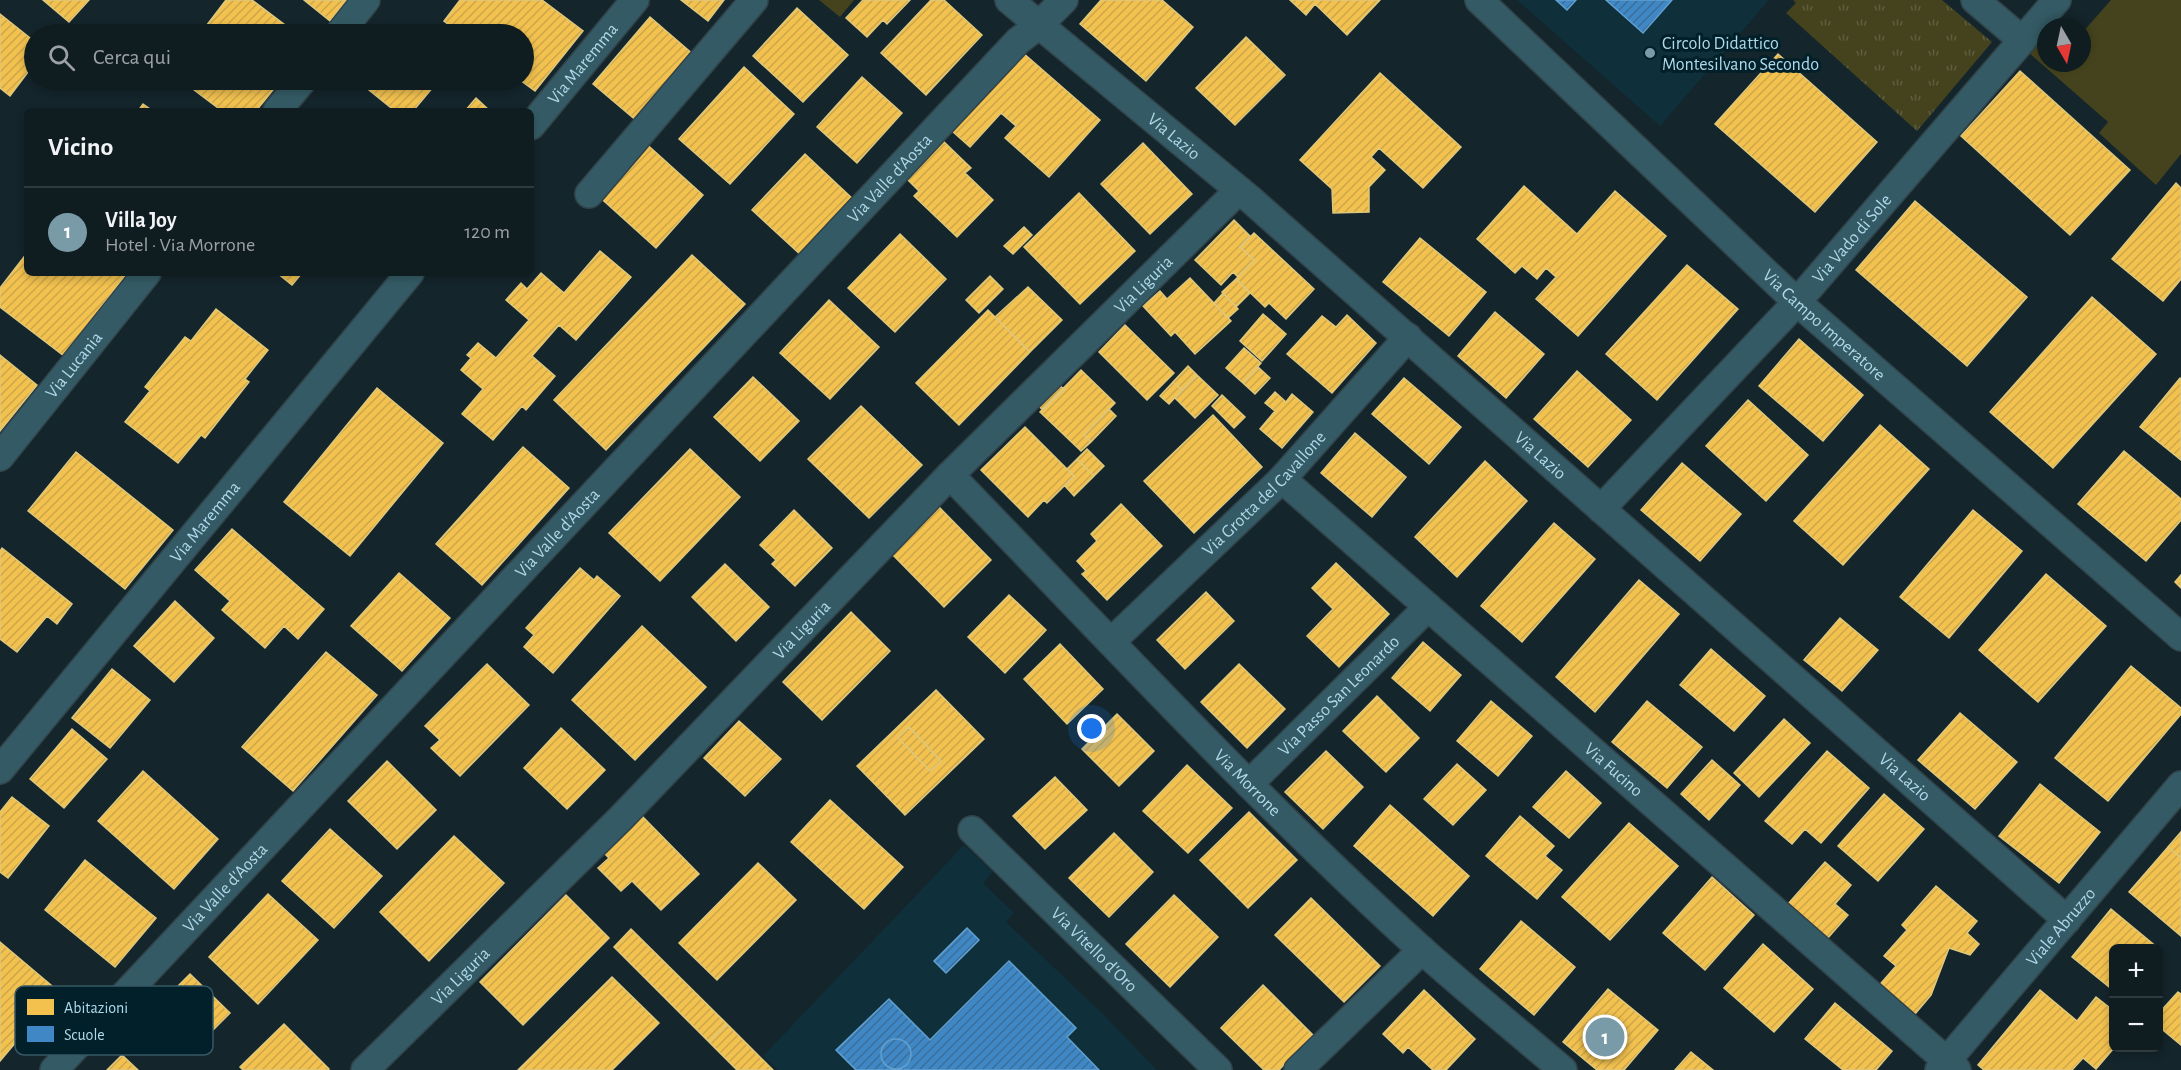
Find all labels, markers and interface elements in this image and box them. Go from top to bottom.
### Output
north arrow [2037,18,2091,72]
street label: Via Maremma [545,20,622,108]
search box [24,24,534,90]
place label: Circolo Didattico Montesilvano Secondo [1662,35,1819,74]
icon: search [45,41,78,74]
text: Cerca qui [93,46,171,68]
marker: Circolo Didattico Montesilvano Secondo [1643,46,1657,60]
street label: Via Lazio [1144,110,1203,164]
street label: Via Valle d'Aosta [844,131,936,227]
text: Vicino [48,134,113,160]
street label: Via Vado di Sole [1810,191,1896,287]
text: Villa Joy [105,209,177,231]
text: 1 [64,222,71,242]
text: 120 m [464,222,510,242]
text: Hotel · Via Morrone [105,235,255,255]
street label: Via Liguria [1111,253,1177,317]
street label: Via Campo Imperatore [1759,266,1888,385]
street label: Via Lucania [43,329,106,402]
street label: Via Grotta del Cavallone [1199,428,1330,560]
street label: Via Lazio [1511,429,1569,484]
street label: Via Maremma [167,478,244,566]
street label: Via Valle d'Aosta [512,486,604,581]
street label: Via Liguria [770,598,834,663]
street label: Via Passo San Leonardo [1275,633,1403,760]
your location [1077,714,1106,743]
street label: Via Fucino [1580,740,1646,801]
street label: Via Morrone [1210,746,1284,820]
street label: Via Lazio [1875,750,1934,805]
street label: Via Valle d'Aosta [180,840,271,936]
street label: Viale Abruzzo [2023,885,2100,970]
street label: Via Vitello d'Oro [1047,904,1141,996]
street label: Via Liguria [429,944,494,1009]
map controls [2109,944,2163,1052]
button: + [2109,944,2163,998]
legend [15,986,213,1055]
button: − [2109,998,2163,1052]
text: Abitazioni [64,1000,128,1016]
pin: 1 [1586,1014,1624,1060]
text: Scuole [64,1027,105,1043]

